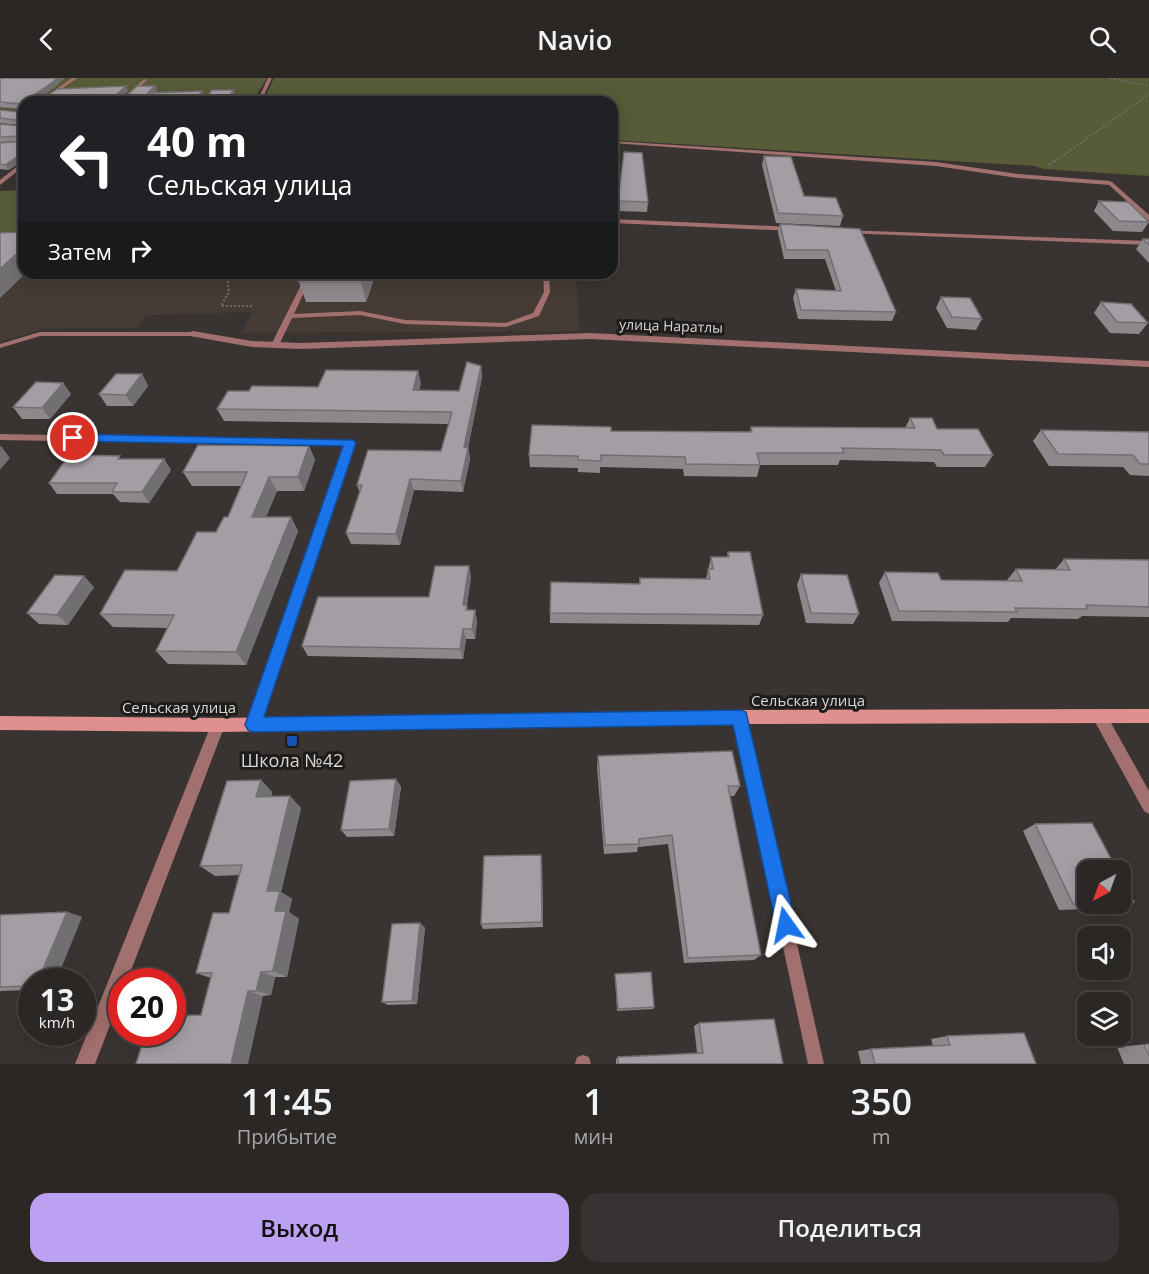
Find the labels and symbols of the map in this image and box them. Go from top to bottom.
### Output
street label: улица Наратлы [619,314,723,337]
pin [47,412,98,463]
street label: Сельская улица [751,690,865,710]
street label: Сельская улица [122,697,236,717]
marker: Школа №42 [285,734,299,748]
place label: Школа №42 [241,748,343,772]
north arrow [1077,860,1131,914]
position arrow [754,893,818,957]
speed limit sign: 20 [108,968,186,1046]

